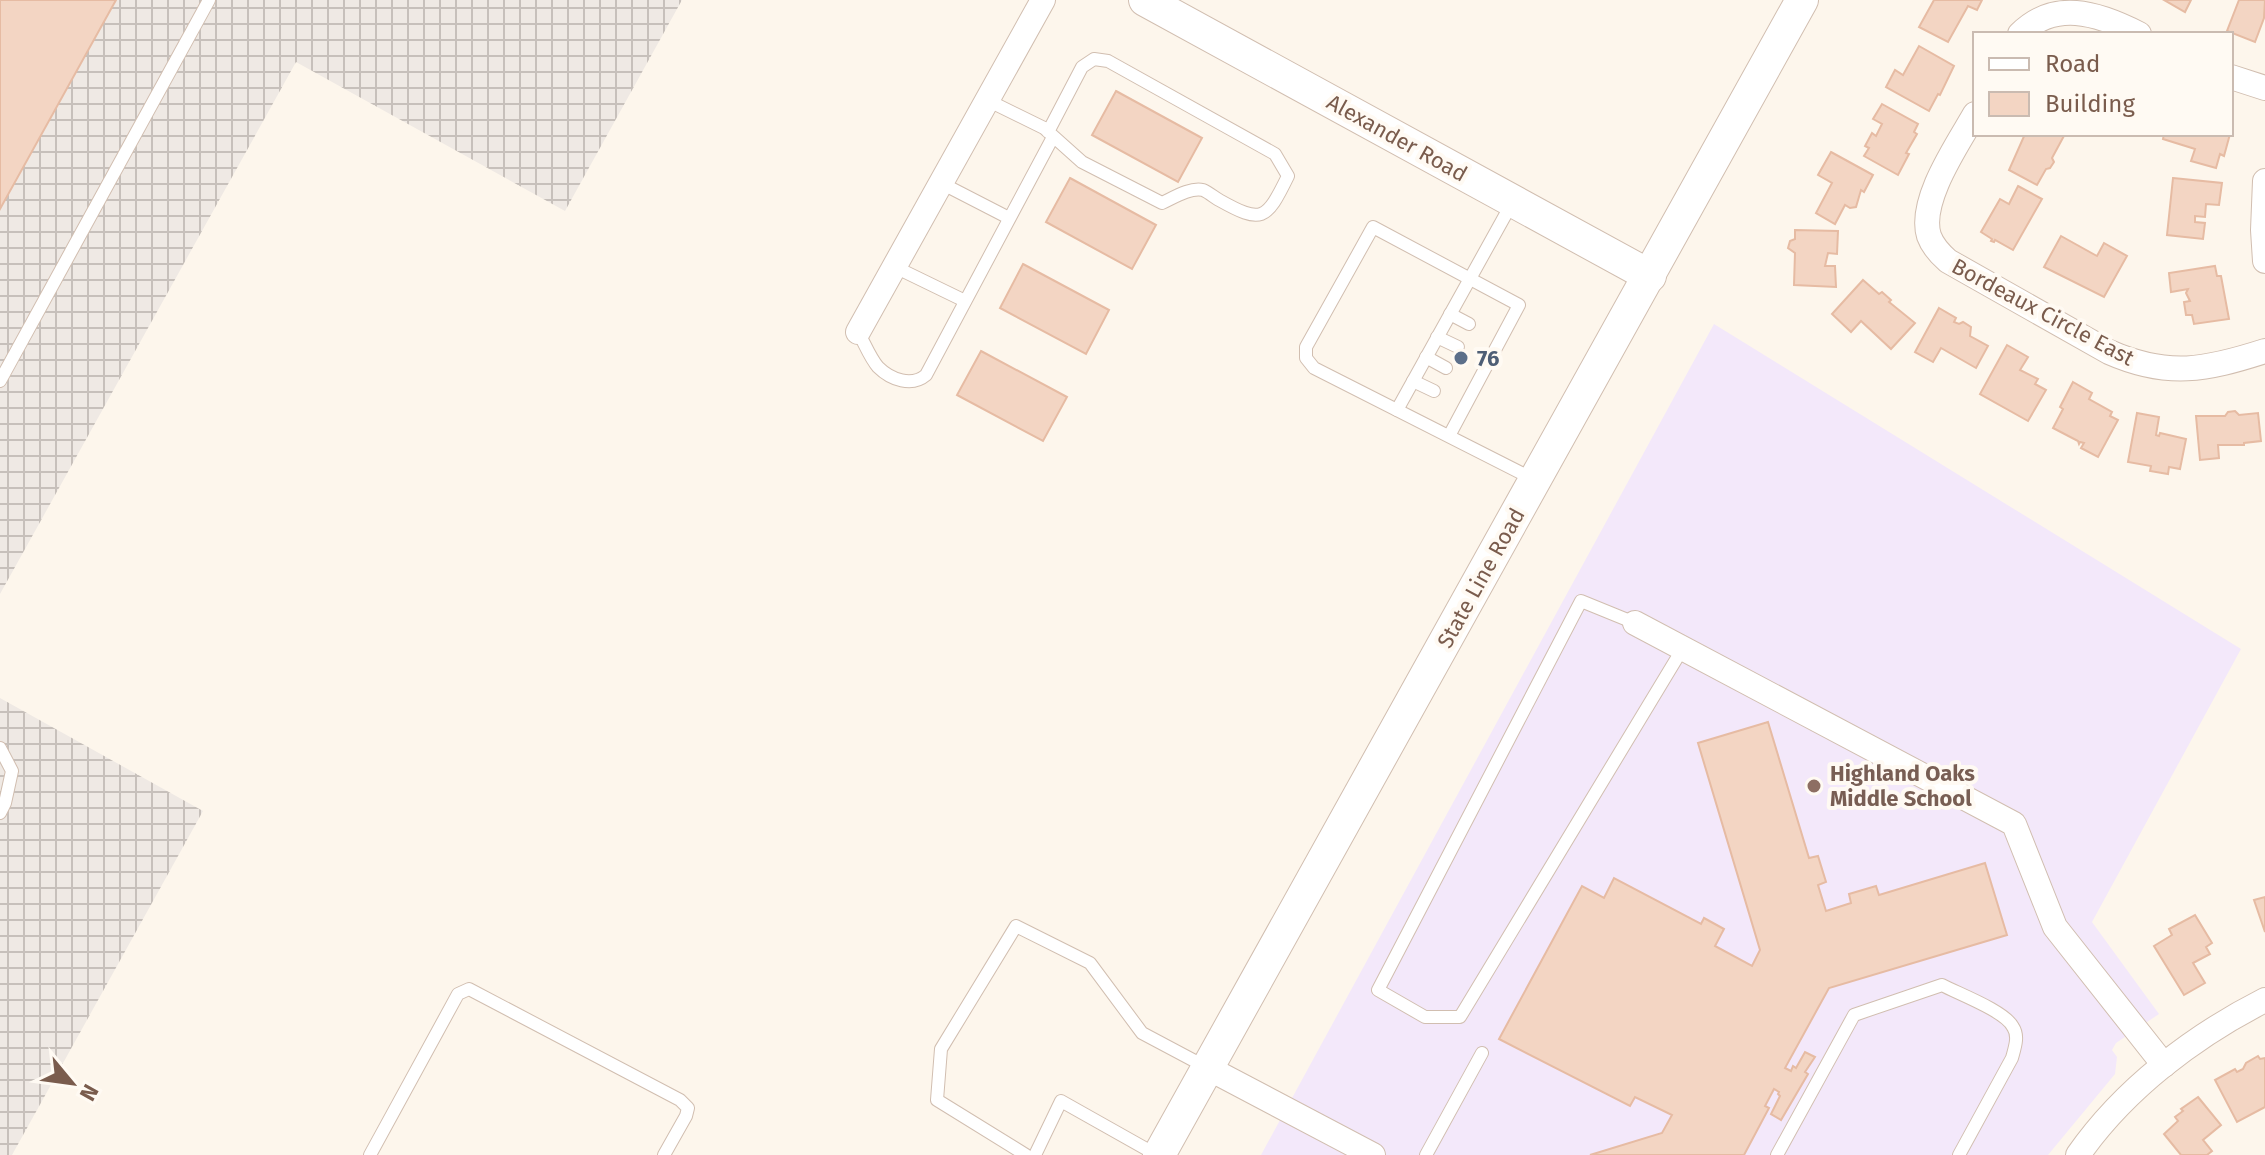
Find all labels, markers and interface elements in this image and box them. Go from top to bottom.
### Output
legend [1973,32,2233,136]
text: Road [2045,50,2100,78]
street label: Alexander Road [1322,88,1472,188]
text: Building [2045,90,2135,118]
street label: Bordeaux Circle East [1947,252,2139,372]
place label: 76 [1477,345,1499,372]
marker: 76 [1452,349,1470,367]
street label: State Line Road [1431,503,1531,653]
place label: Highland Oaks Middle School [1830,760,1975,812]
marker: Highland Oaks Middle School [1805,777,1823,795]
north arrow [32,1043,112,1123]
text: N [74,1080,104,1105]

